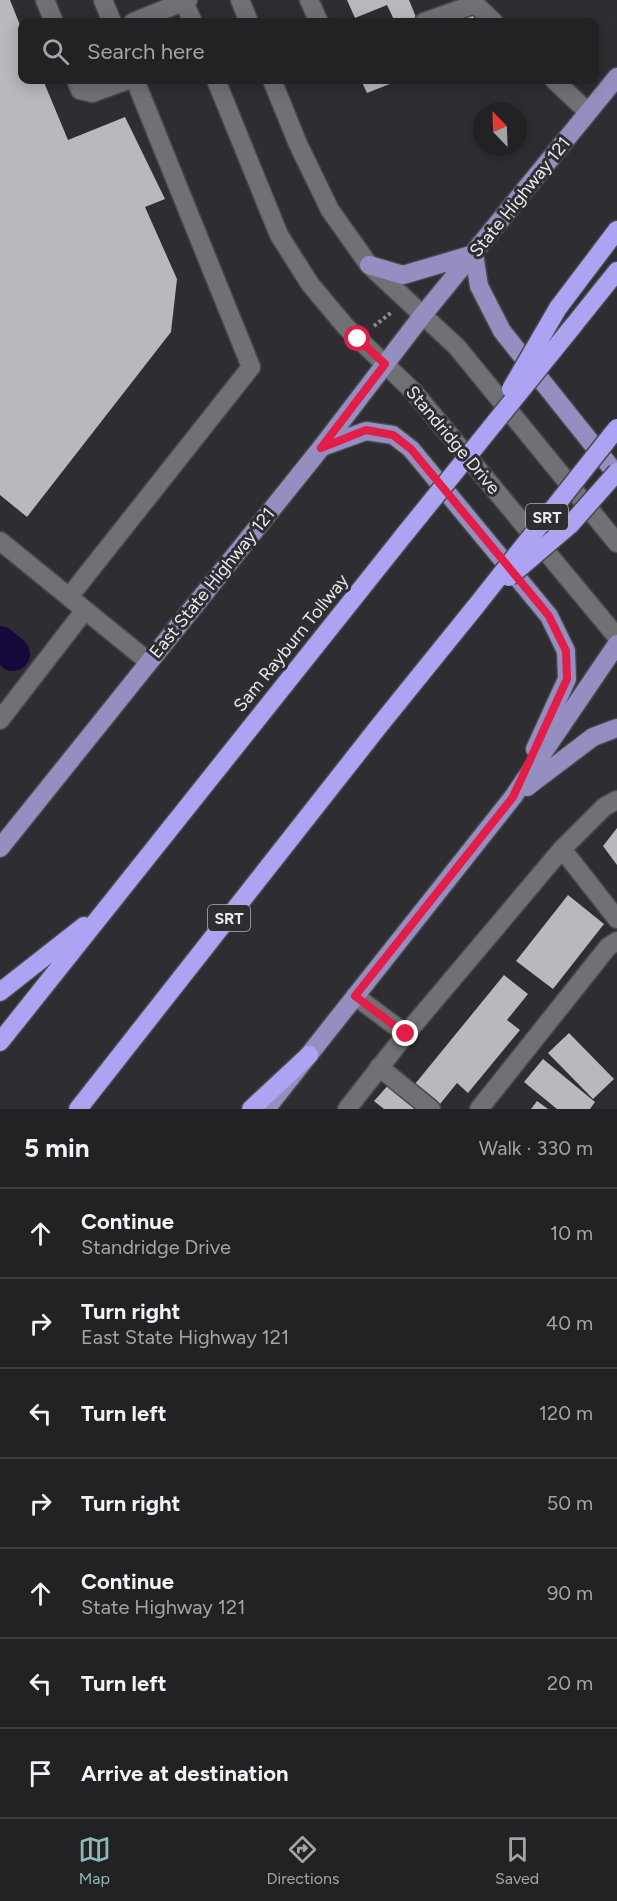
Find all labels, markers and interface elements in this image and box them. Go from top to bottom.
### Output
search box [18,18,599,84]
icon: search [39,35,72,68]
text: Search here [87,38,205,65]
north arrow [473,102,527,156]
street label: State Highway 121 [465,133,575,261]
route start [344,325,370,351]
street label: Standridge Drive [401,381,505,499]
street label: East State Highway 121 [144,503,280,663]
road number: SRT [526,504,568,530]
street label: Sam Rayburn Tollway [229,569,354,716]
road number: SRT [208,905,250,931]
route end [392,1020,418,1046]
text: 5 min [24,1132,90,1164]
text: Walk · 330 m [479,1136,593,1160]
text: Continue [81,1208,174,1235]
icon: ahead [24,1217,57,1250]
text: 10 m [550,1221,593,1245]
text: Standridge Drive [81,1235,231,1259]
text: Turn right [81,1298,180,1325]
icon: right [24,1307,57,1340]
text: 40 m [546,1311,593,1335]
text: East State Highway 121 [81,1325,289,1349]
icon: left [24,1397,57,1430]
text: Turn left [81,1400,167,1427]
text: 120 m [539,1401,593,1425]
icon: right [24,1487,57,1520]
text: Turn right [81,1490,180,1517]
text: 50 m [547,1491,593,1515]
text: Continue [81,1568,174,1595]
icon: ahead [24,1577,57,1610]
text: 90 m [547,1581,593,1605]
text: State Highway 121 [81,1595,245,1619]
icon: left [24,1667,57,1700]
text: Turn left [81,1670,167,1697]
text: 20 m [547,1671,593,1695]
icon: arrive [24,1757,57,1790]
text: Arrive at destination [81,1760,289,1787]
tab: Map [78,1833,111,1888]
tab: Directions [266,1833,339,1888]
tab: Saved [495,1833,539,1888]

